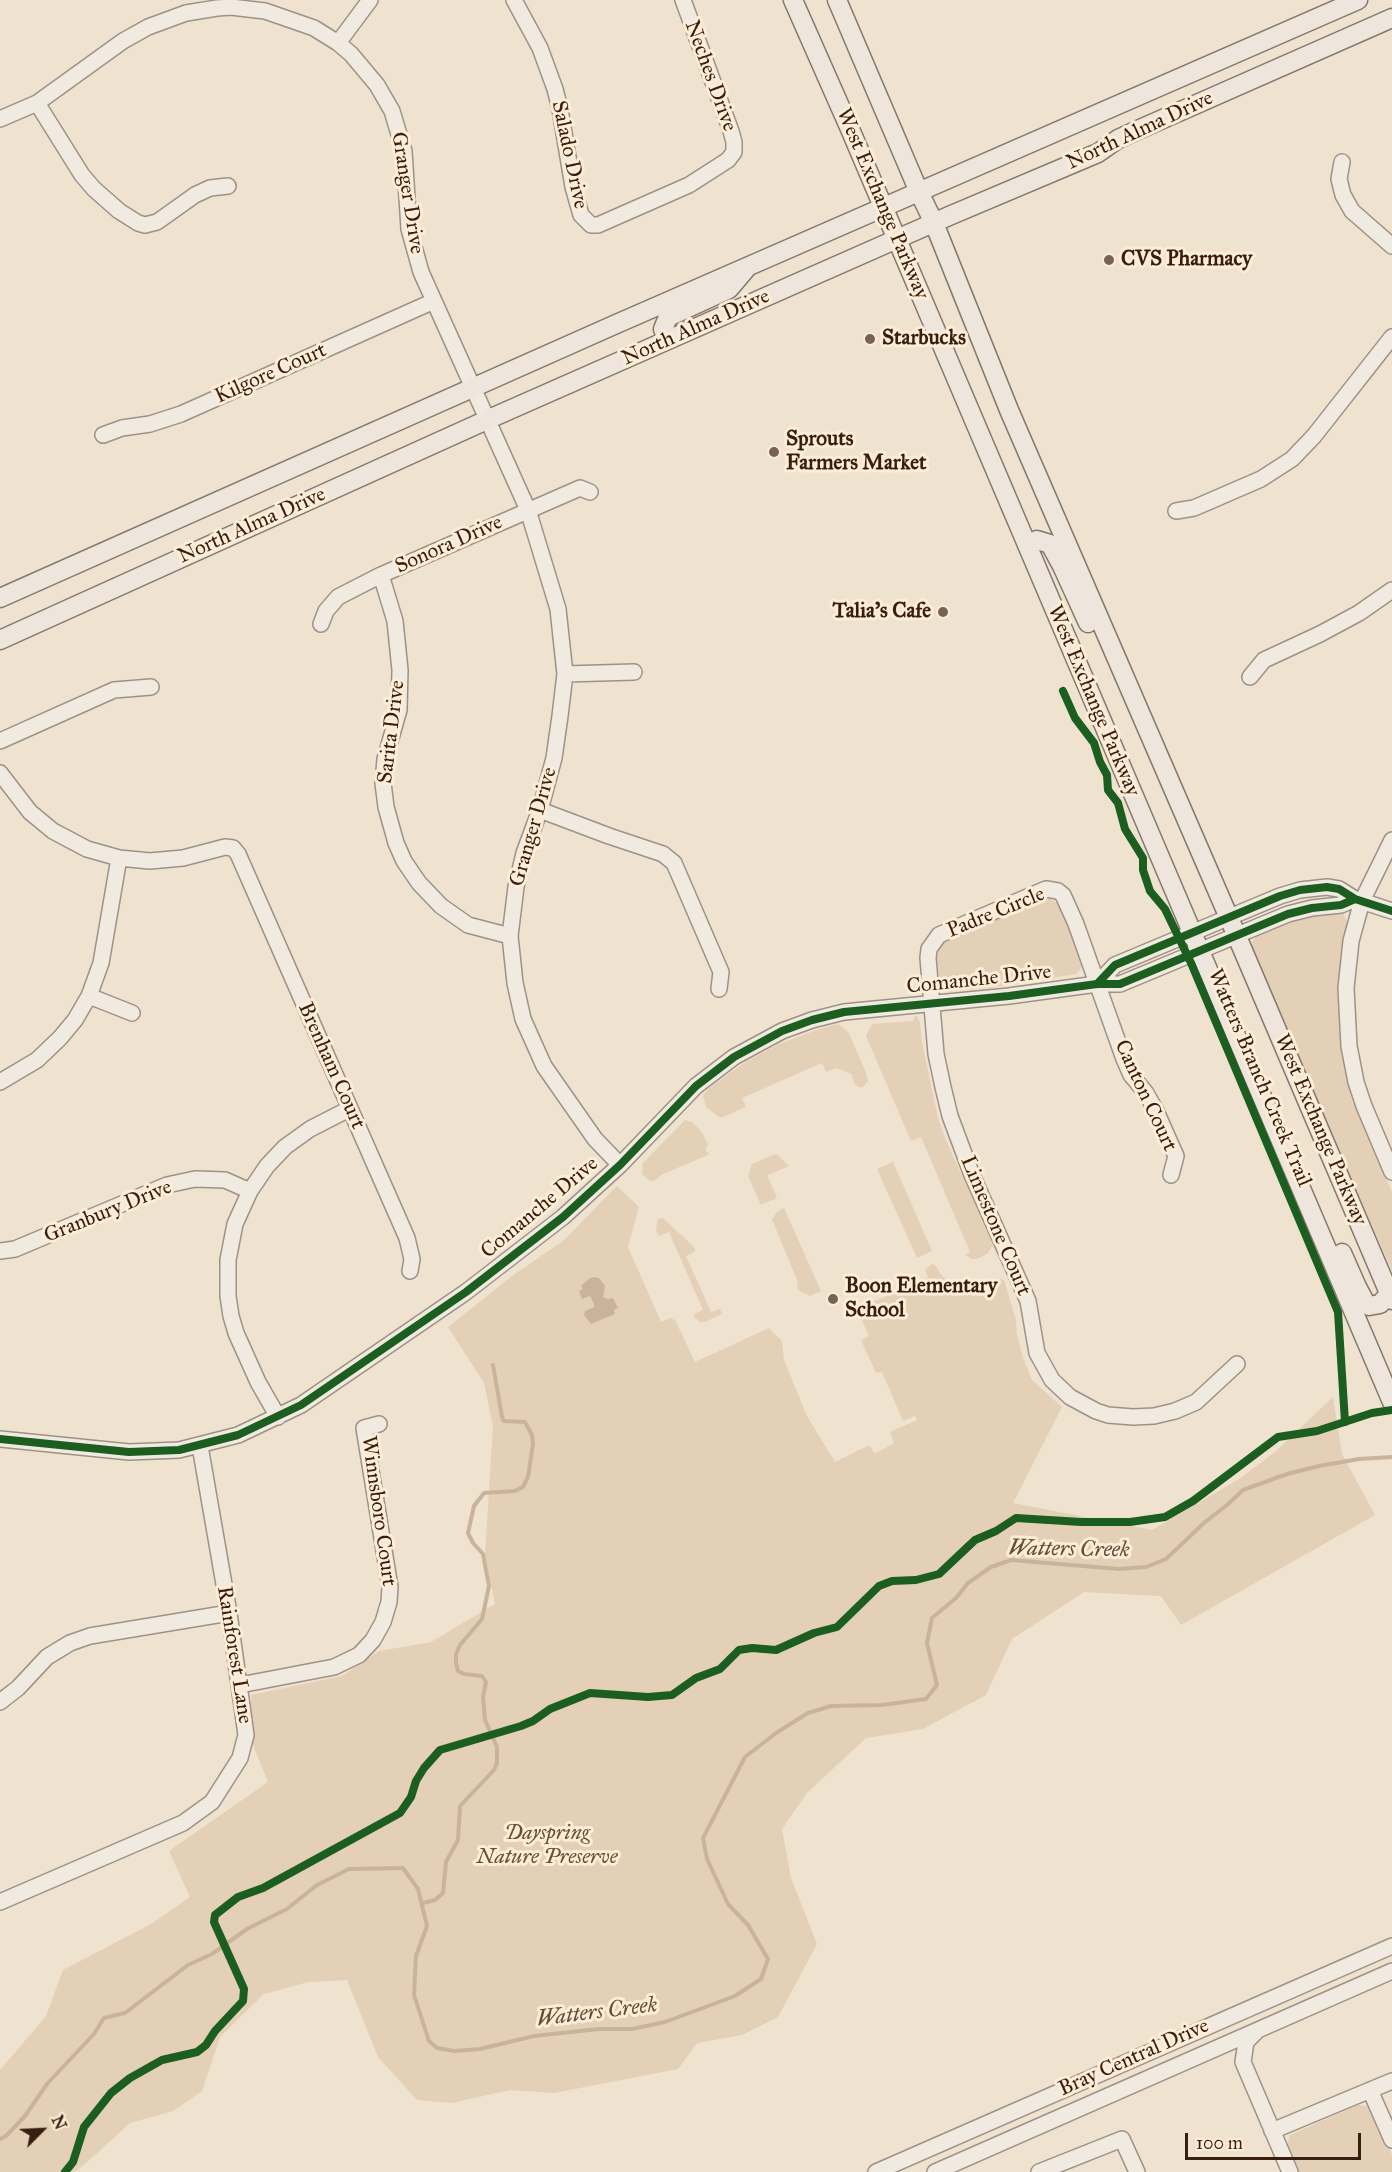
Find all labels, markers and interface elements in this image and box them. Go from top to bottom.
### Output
street label: Neches Drive [678,17,742,135]
street label: North Alma Drive [1063,86,1217,176]
street label: Salado Drive [545,99,593,211]
street label: West Exchange Parkway [830,104,934,304]
street label: Granger Drive [385,130,429,256]
place label: CVS Pharmacy [1121,247,1252,273]
marker: CVS Pharmacy [1102,253,1116,267]
street label: North Alma Drive [618,284,774,372]
place label: Starbucks [882,326,966,352]
marker: Starbucks [863,332,877,346]
street label: Kilgore Court [211,338,331,410]
place label: Sprouts Farmers Market [786,427,926,477]
marker: Sprouts Farmers Market [767,445,781,459]
street label: North Alma Drive [174,482,330,570]
street label: Sonora Drive [391,510,507,580]
place label: Talia's Cafe [833,599,931,625]
street label: West Exchange Parkway [1041,601,1145,801]
marker: Talia's Cafe [936,605,950,619]
street label: Sarita Drive [373,679,411,785]
street label: Granger Drive [505,764,563,890]
street label: Padre Circle [943,882,1049,944]
street label: Comanche Drive [906,960,1052,1000]
street label: Watters Branch Creek Trail [1202,965,1316,1191]
street label: Brenham Court [292,999,370,1133]
street label: West Exchange Parkway [1268,1030,1372,1230]
street label: Canton Court [1108,1036,1182,1156]
street label: Comanche Drive [476,1152,604,1264]
street label: Limestone Court [954,1152,1036,1300]
street label: Granbury Drive [40,1175,176,1249]
place label: Boon Elementary School [845,1274,997,1324]
marker: Boon Elementary School [826,1292,840,1306]
street label: Winnsboro Court [355,1434,401,1588]
water label: Watters Creek [1008,1536,1130,1564]
street label: Rainforest Lane [211,1584,257,1726]
park label: Dayspring Nature Preserve [477,1821,617,1871]
water label: Watters Creek [535,1993,659,2033]
street label: Bray Central Drive [1055,2014,1213,2102]
north arrow [12,2100,72,2160]
text: N [47,2112,70,2133]
scale bar [1188,2121,1364,2159]
text: 100 m [1196,2132,1243,2154]

